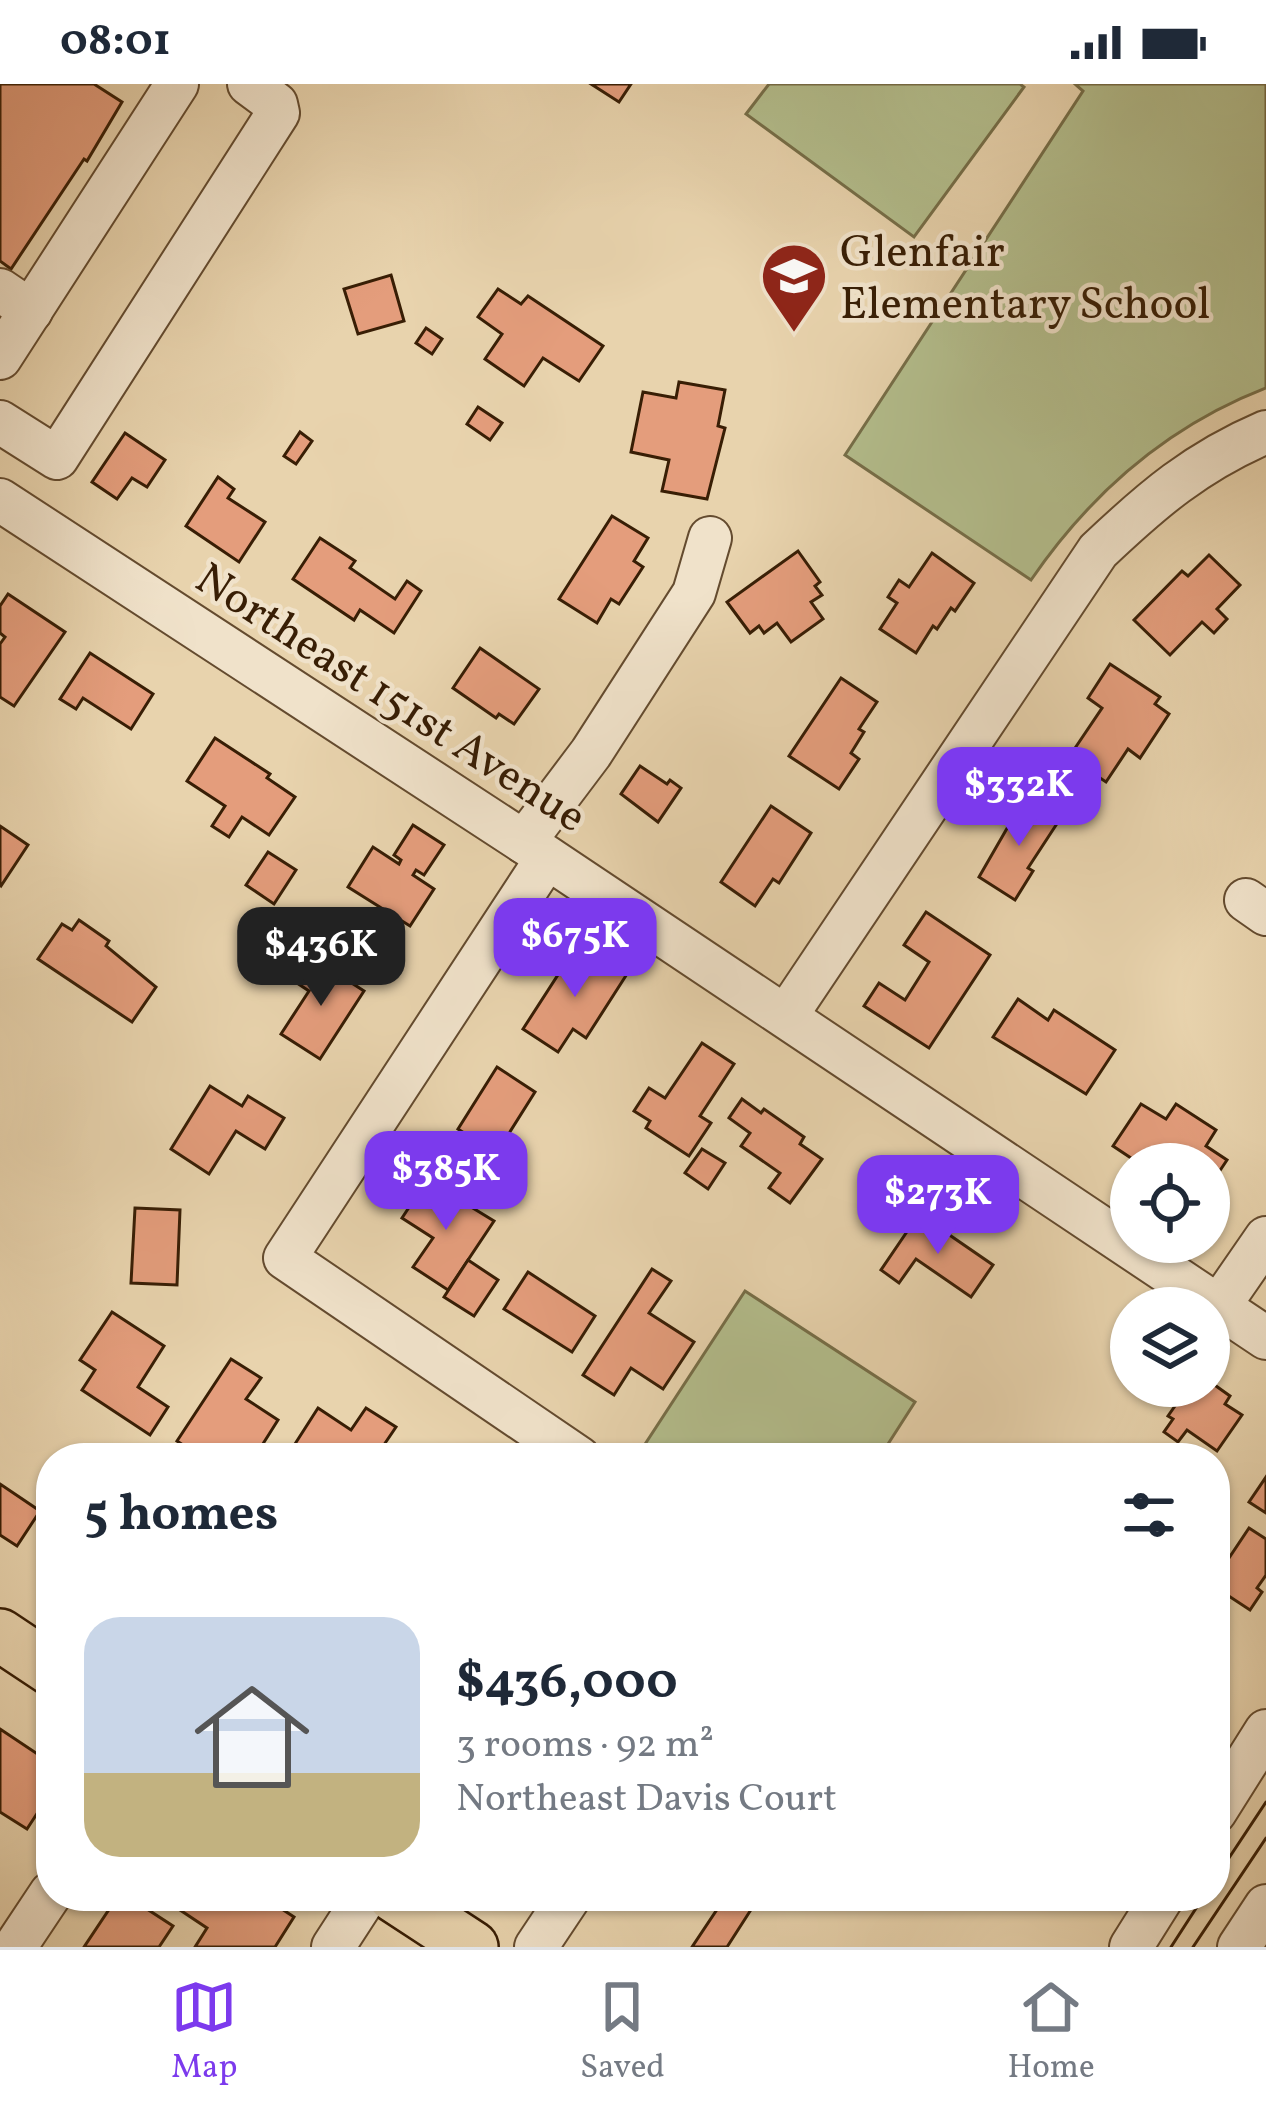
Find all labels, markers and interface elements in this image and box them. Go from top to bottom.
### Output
text: 08:01 [60,11,171,74]
place label: Glenfair Elementary School [840,223,1210,338]
school or university icon: Glenfair Elementary School [759,241,829,335]
street label: Northeast 151st Avenue [182,550,597,850]
pin: $332K [935,747,1103,849]
text: $332K [964,759,1074,813]
pin: $675K [491,898,659,1000]
pin: $436K [237,907,405,1009]
text: $675K [521,910,629,964]
text: $436K [264,919,378,973]
pin: $385K [362,1131,530,1233]
text: $385K [391,1143,501,1197]
map controls [1110,1143,1230,1407]
button: locate [1110,1143,1230,1263]
pin: $273K [854,1155,1022,1257]
text: $273K [884,1167,992,1221]
button: layers [1110,1287,1230,1407]
text: 5 homes [84,1480,278,1551]
icon: filters [1116,1482,1182,1548]
text: $436,000 [456,1648,678,1719]
icon: home [180,1665,324,1809]
text: 3 rooms · 92 m² [456,1719,714,1773]
text: Northeast Davis Court [456,1773,837,1827]
tab: Map [171,1974,237,2092]
tab: Saved [580,1974,665,2092]
tab: Home [1007,1974,1095,2092]

